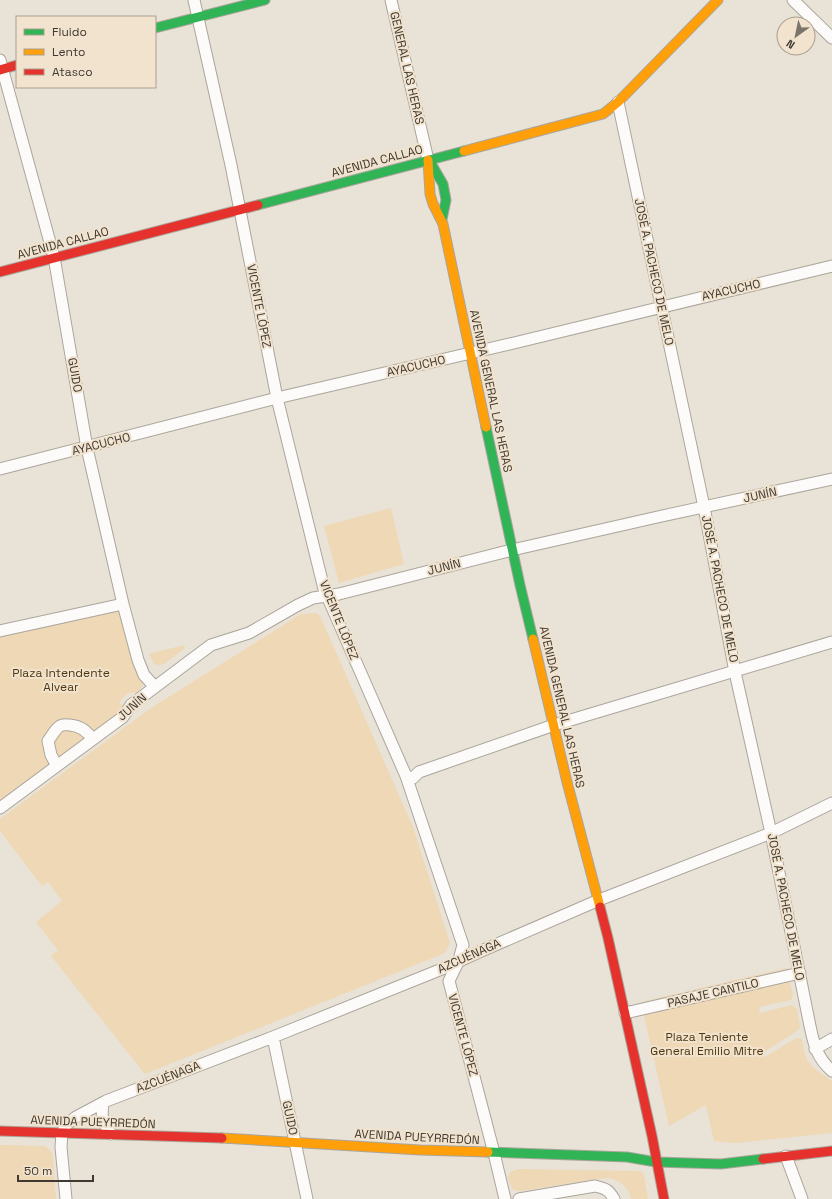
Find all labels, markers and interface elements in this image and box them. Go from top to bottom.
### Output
street label: GENERAL LAS HERAS [386,10,428,126]
legend [16,16,156,88]
north arrow [776,16,816,56]
text: Fluido [52,24,87,40]
text: N [784,37,797,52]
text: Lento [52,44,86,60]
text: Atasco [52,64,93,80]
street label: AVENIDA CALLAO [329,141,425,181]
street label: JOSÉ A. PACHECO DE MELO [631,197,677,347]
street label: AVENIDA CALLAO [15,223,111,263]
street label: VICENTE LÓPEZ [243,263,275,349]
street label: AYACUCHO [700,275,762,305]
street label: AVENIDA GENERAL LAS HERAS [466,308,516,474]
street label: AYACUCHO [385,351,447,381]
street label: GUIDO [64,356,86,394]
street label: AYACUCHO [70,429,132,459]
street label: JUNÍN [742,484,778,506]
street label: JOSÉ A. PACHECO DE MELO [698,514,742,664]
street label: JUNÍN [426,555,462,579]
street label: VICENTE LÓPEZ [316,578,362,662]
street label: AVENIDA GENERAL LAS HERAS [536,624,588,790]
park label: Plaza Intendente Alvear [12,665,110,695]
street label: JUNÍN [114,690,150,724]
street label: JOSÉ A. PACHECO DE MELO [764,832,808,982]
street label: AZCUÉNAGA [435,935,504,977]
street label: PASAJE CANTILO [666,975,760,1011]
street label: VICENTE LÓPEZ [444,992,482,1078]
park label: Plaza Teniente General Emilio Mitre [650,1029,764,1059]
street label: AZCUÉNAGA [134,1057,203,1097]
street label: GUIDO [279,1099,301,1137]
street label: AVENIDA PUEYRREDÓN [30,1112,156,1132]
street label: AVENIDA PUEYRREDÓN [354,1126,480,1148]
scale bar [18,1157,93,1183]
text: 50 m [24,1163,52,1179]

